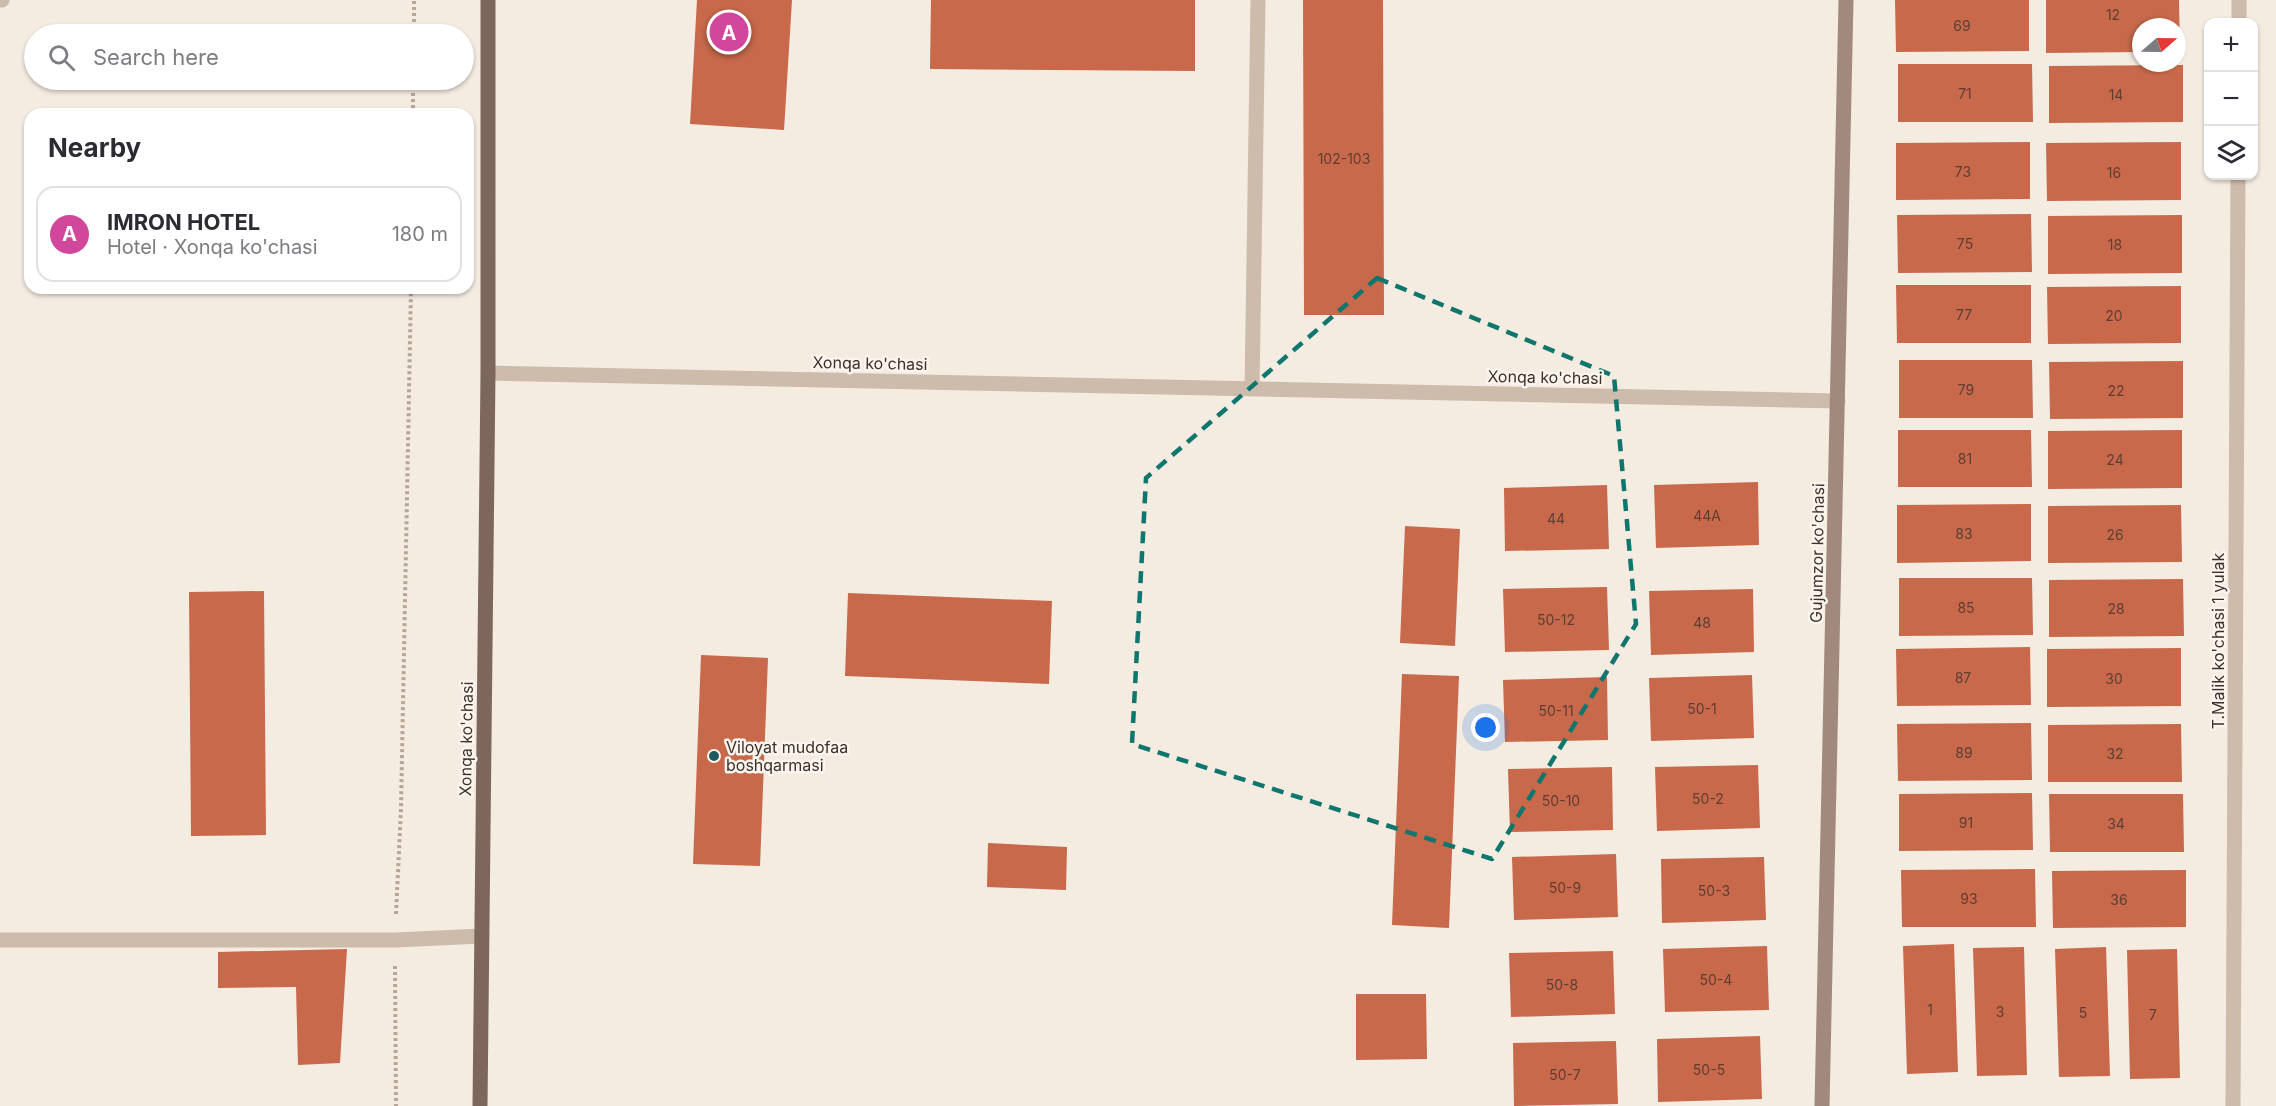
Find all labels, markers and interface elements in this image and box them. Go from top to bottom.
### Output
house number: 12 [2106,6,2120,23]
pin: A [710,9,748,54]
house number: 69 [1953,17,1971,34]
north arrow [2132,18,2186,72]
map controls [2204,18,2258,180]
button: + [2204,18,2258,72]
search box [24,24,474,90]
icon: search [45,41,78,74]
text: Search here [93,44,219,70]
button: − [2204,72,2258,126]
house number: 71 [1958,85,1972,102]
house number: 14 [2109,86,2123,103]
button: layers [2204,126,2258,180]
text: Nearby [48,132,141,163]
house number: 102-103 [1318,150,1370,167]
house number: 73 [1955,163,1971,180]
house number: 16 [2107,164,2121,181]
text: IMRON HOTEL [107,209,260,235]
text: A [62,222,77,246]
text: 180 m [392,222,448,246]
text: Hotel · Xonqa ko'chasi [107,235,318,259]
house number: 75 [1957,235,1973,252]
house number: 18 [2108,236,2122,253]
house number: 77 [1956,306,1972,323]
house number: 20 [2105,307,2123,324]
street label: Xonqa ko'chasi [812,352,928,374]
street label: Xonqa ko'chasi [1487,366,1603,388]
house number: 79 [1958,381,1974,398]
house number: 22 [2107,382,2125,399]
house number: 81 [1958,450,1972,467]
house number: 24 [2106,451,2124,468]
street label: Gujumzor ko'chasi [1806,483,1828,623]
house number: 44A [1693,507,1721,524]
house number: 44 [1547,510,1565,527]
house number: 83 [1955,525,1973,542]
house number: 26 [2106,526,2124,543]
street label: T.Malik ko'chasi 1 yulak [2208,552,2228,729]
house number: 85 [1957,599,1975,616]
house number: 28 [2107,600,2125,617]
house number: 50-12 [1537,611,1575,628]
house number: 48 [1693,614,1711,631]
house number: 87 [1955,669,1971,686]
house number: 30 [2105,670,2123,687]
street label: Xonqa ko'chasi [455,681,477,797]
house number: 50-1 [1687,700,1717,717]
house number: 50-11 [1538,702,1574,719]
your location [1471,713,1500,742]
place label: Viloyat mudofaa boshqarmasi [726,737,848,775]
house number: 89 [1955,744,1973,761]
house number: 32 [2106,745,2124,762]
marker: Viloyat mudofaa boshqarmasi [707,749,721,763]
house number: 50-2 [1692,790,1724,807]
house number: 50-10 [1542,792,1580,809]
house number: 91 [1959,814,1973,831]
house number: 34 [2107,815,2125,832]
house number: 50-9 [1549,879,1581,896]
house number: 50-3 [1698,882,1730,899]
house number: 93 [1960,890,1978,907]
house number: 36 [2110,891,2128,908]
house number: 50-4 [1700,971,1732,988]
house number: 50-8 [1546,976,1578,993]
house number: 1 [1927,1001,1933,1018]
house number: 3 [1996,1003,2004,1020]
house number: 5 [2079,1004,2087,1021]
house number: 7 [2149,1006,2157,1023]
house number: 50-5 [1693,1061,1725,1078]
house number: 50-7 [1549,1066,1581,1083]

